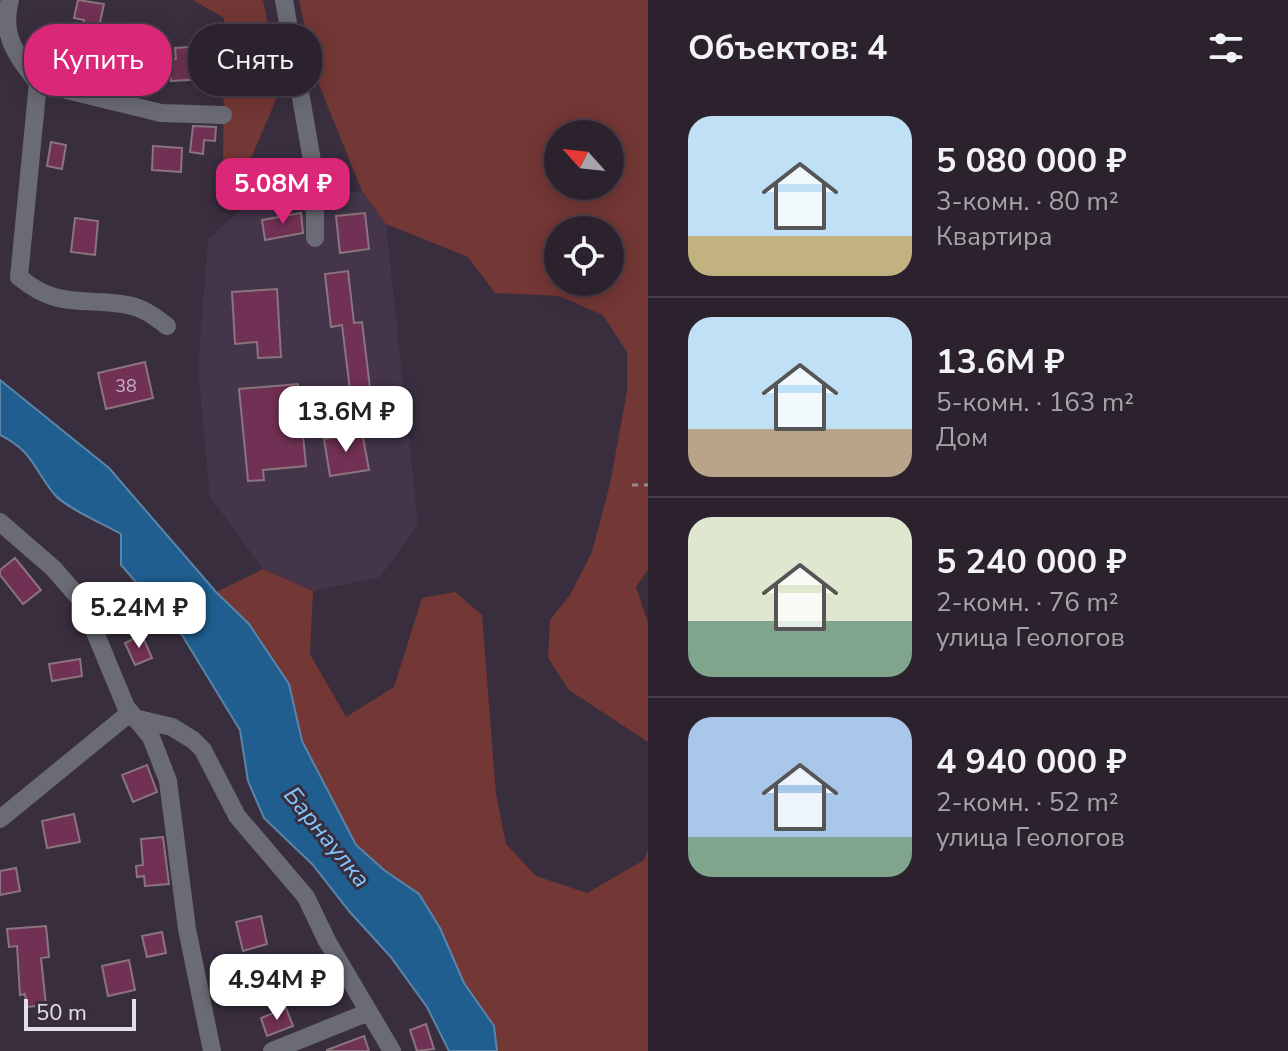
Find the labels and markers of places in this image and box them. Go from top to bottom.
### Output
pin: 5.08M ₽ [209,158,357,226]
pin: 13.6M ₽ [272,386,420,454]
pin: 5.24M ₽ [65,582,213,650]
pin: 4.94M ₽ [203,954,351,1022]

